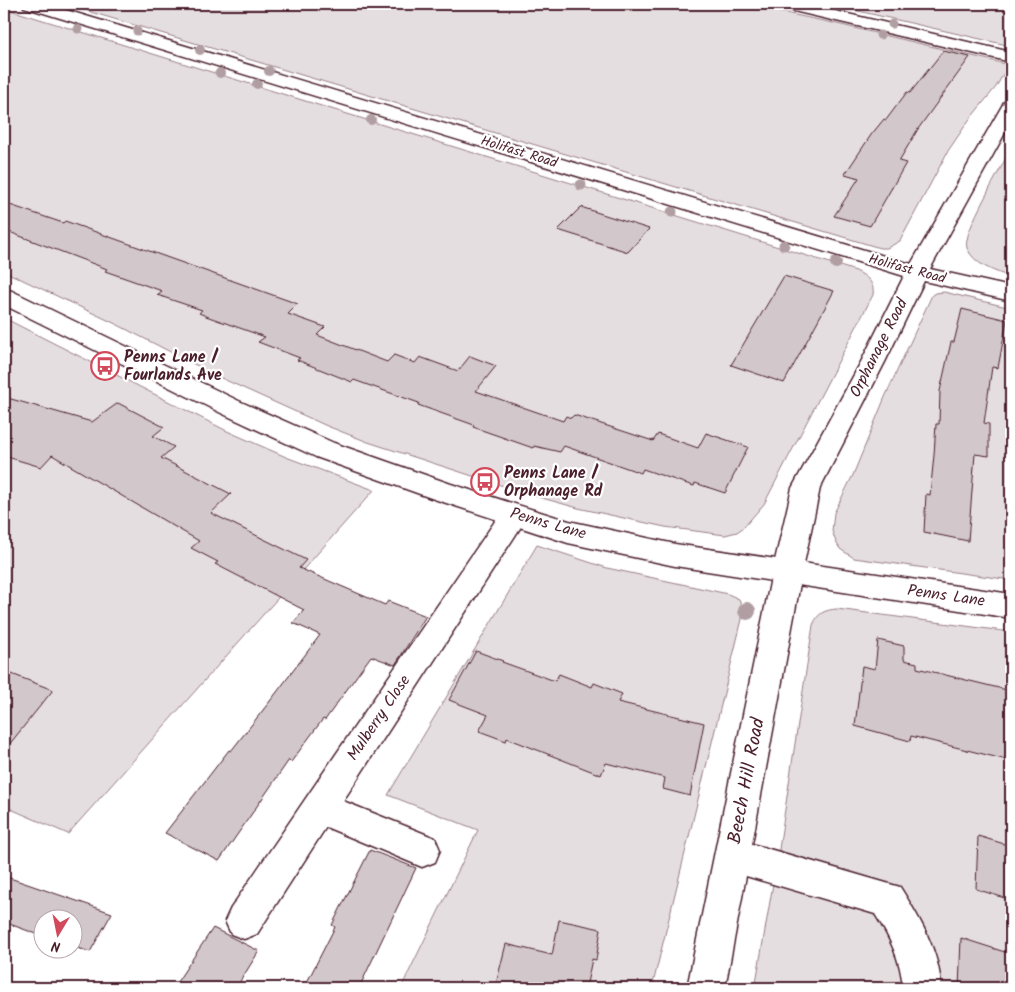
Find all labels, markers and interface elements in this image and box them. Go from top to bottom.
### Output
street label: Holifast Road [478,130,561,174]
street label: Holifast Road [866,248,949,290]
street label: Orphanage Road [843,293,915,402]
place label: Penns Lane / Fourlands Ave [124,345,222,388]
bus stop icon: Penns Lane / Fourlands Ave [90,351,120,381]
place label: Penns Lane / Orphanage Rd [504,461,603,504]
bus stop icon: Penns Lane / Orphanage Rd [470,467,500,497]
street label: Penns Lane [507,501,589,547]
street label: Penns Lane [906,578,986,614]
street label: Mulberry Close [341,670,417,766]
street label: Beech Hill Road [720,715,774,847]
north arrow [32,910,82,960]
text: N [49,934,62,957]

